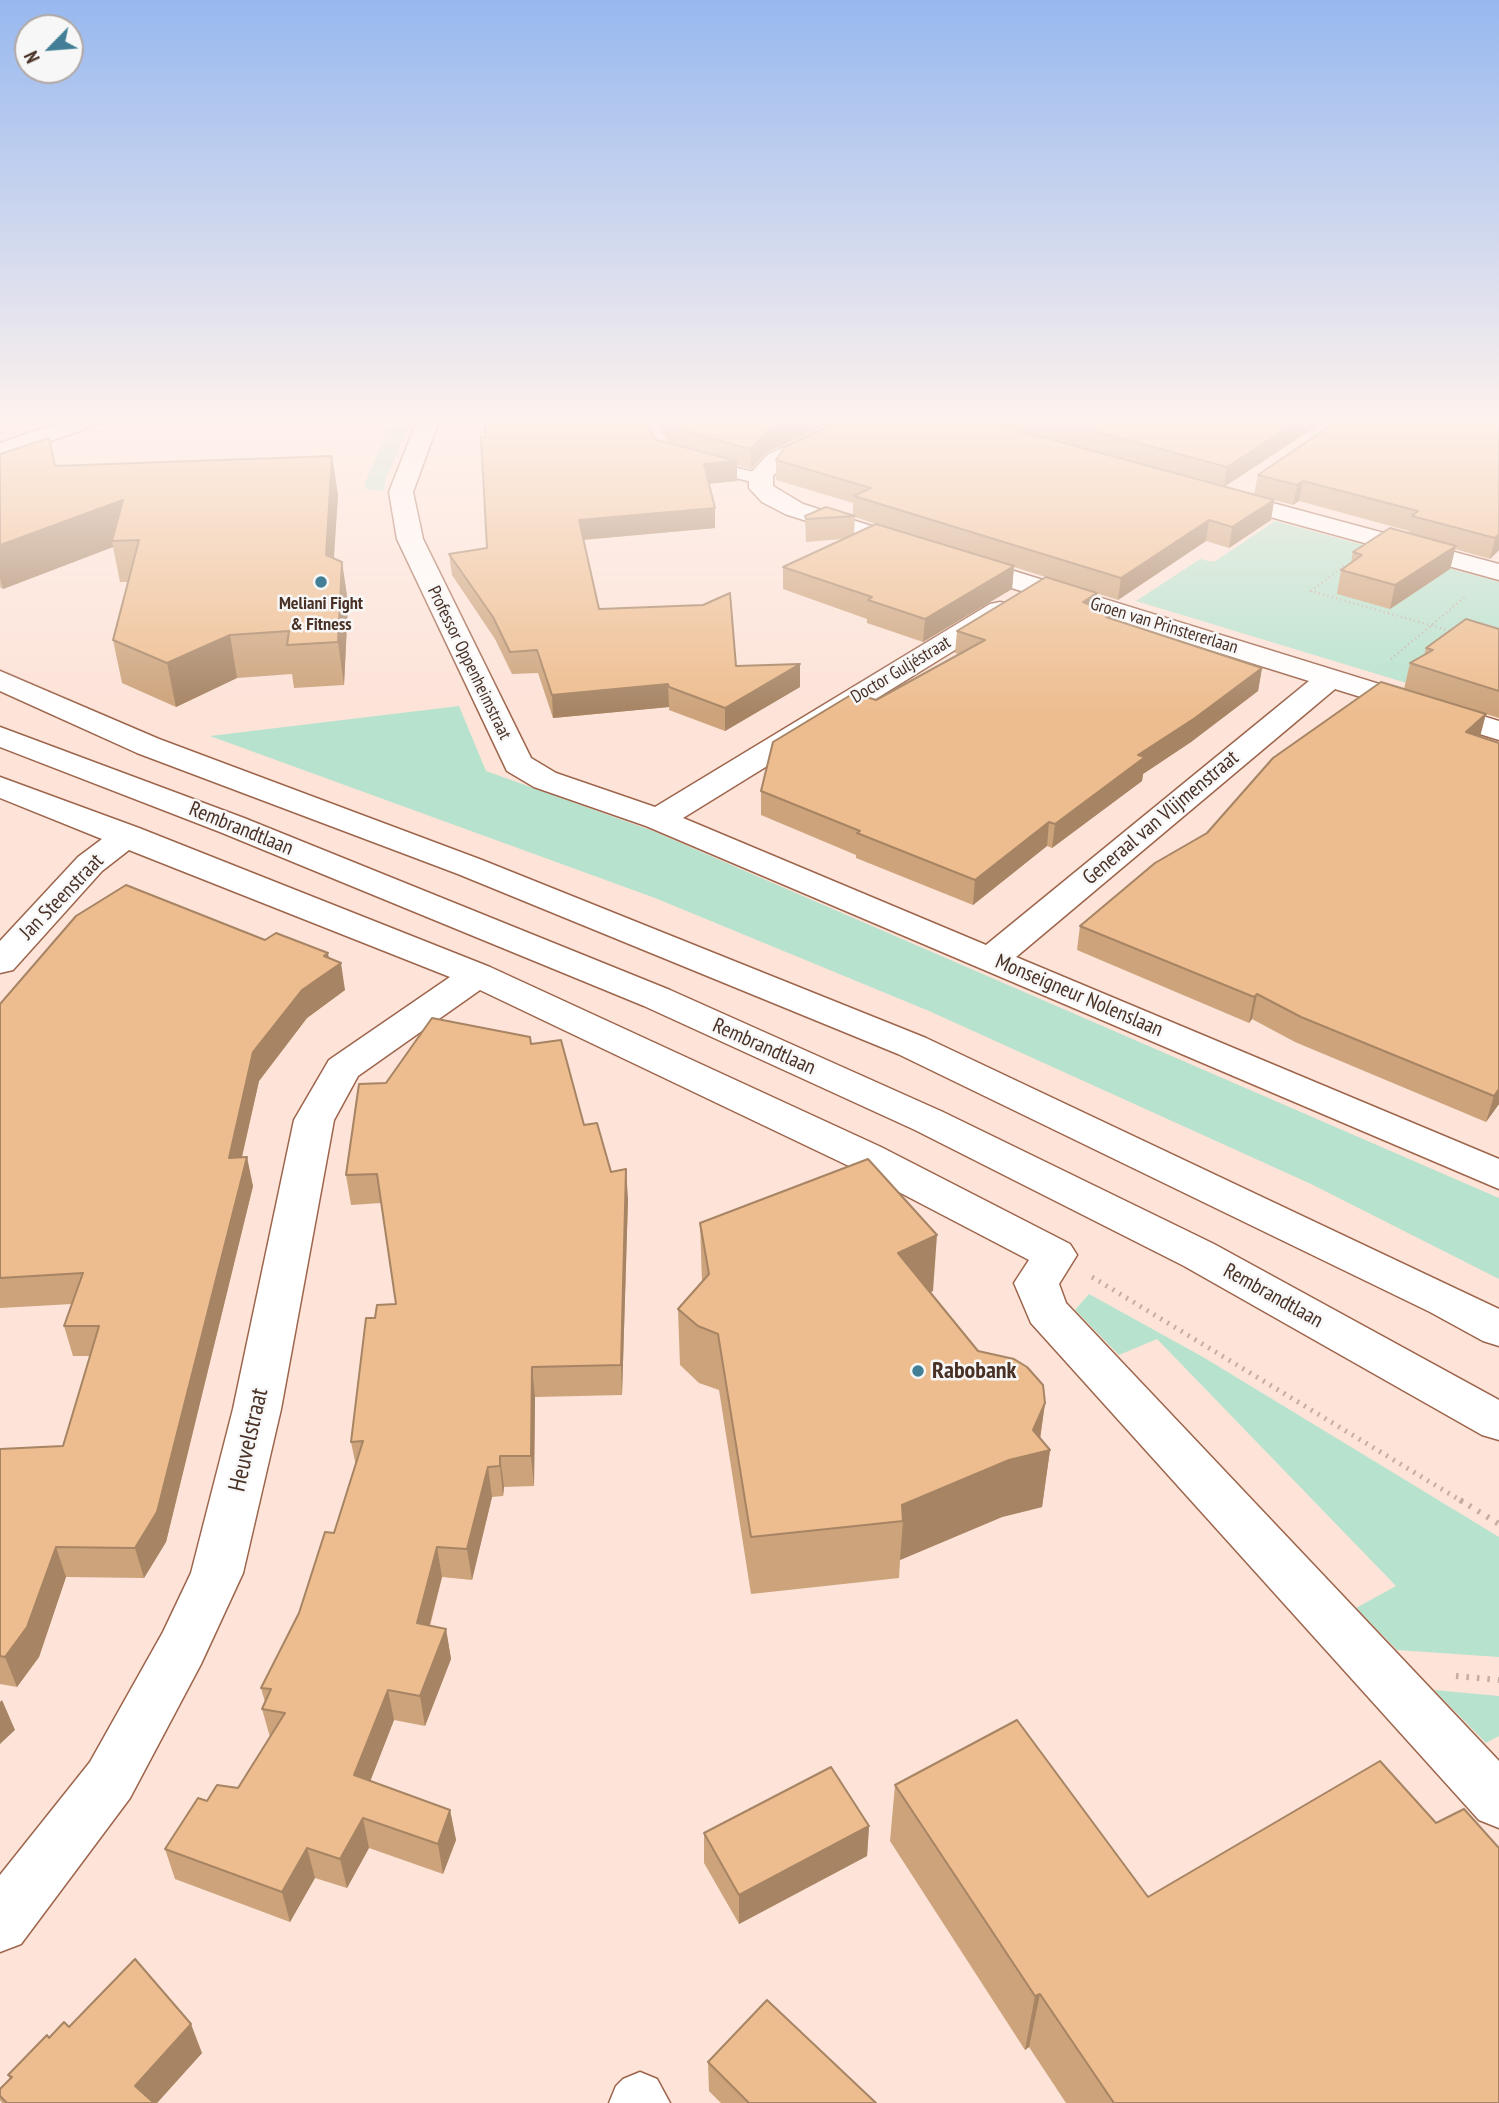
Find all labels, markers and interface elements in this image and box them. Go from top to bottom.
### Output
north arrow [14,14,84,84]
text: N [19,47,45,67]
marker: Meliani Fight & Fitness [313,574,329,590]
street label: Professor Oppenheimstraat [422,583,516,743]
place label: Meliani Fight & Fitness [279,593,363,636]
street label: Groen van Prinstererlaan [1088,593,1240,659]
street label: Doctor Guljéstraat [847,632,955,708]
street label: Generaal van Vlijmenstraat [1078,746,1244,890]
street label: Rembrandtlaan [185,797,297,861]
street label: Jan Steenstraat [15,849,109,945]
street label: Monseigneur Nolenslaan [991,949,1167,1043]
street label: Rembrandtlaan [709,1013,819,1081]
street label: Rembrandtlaan [1219,1258,1327,1334]
place label: Rabobank [932,1357,1017,1385]
marker: Rabobank [910,1363,926,1379]
street label: Heuvelstraat [223,1386,275,1494]

